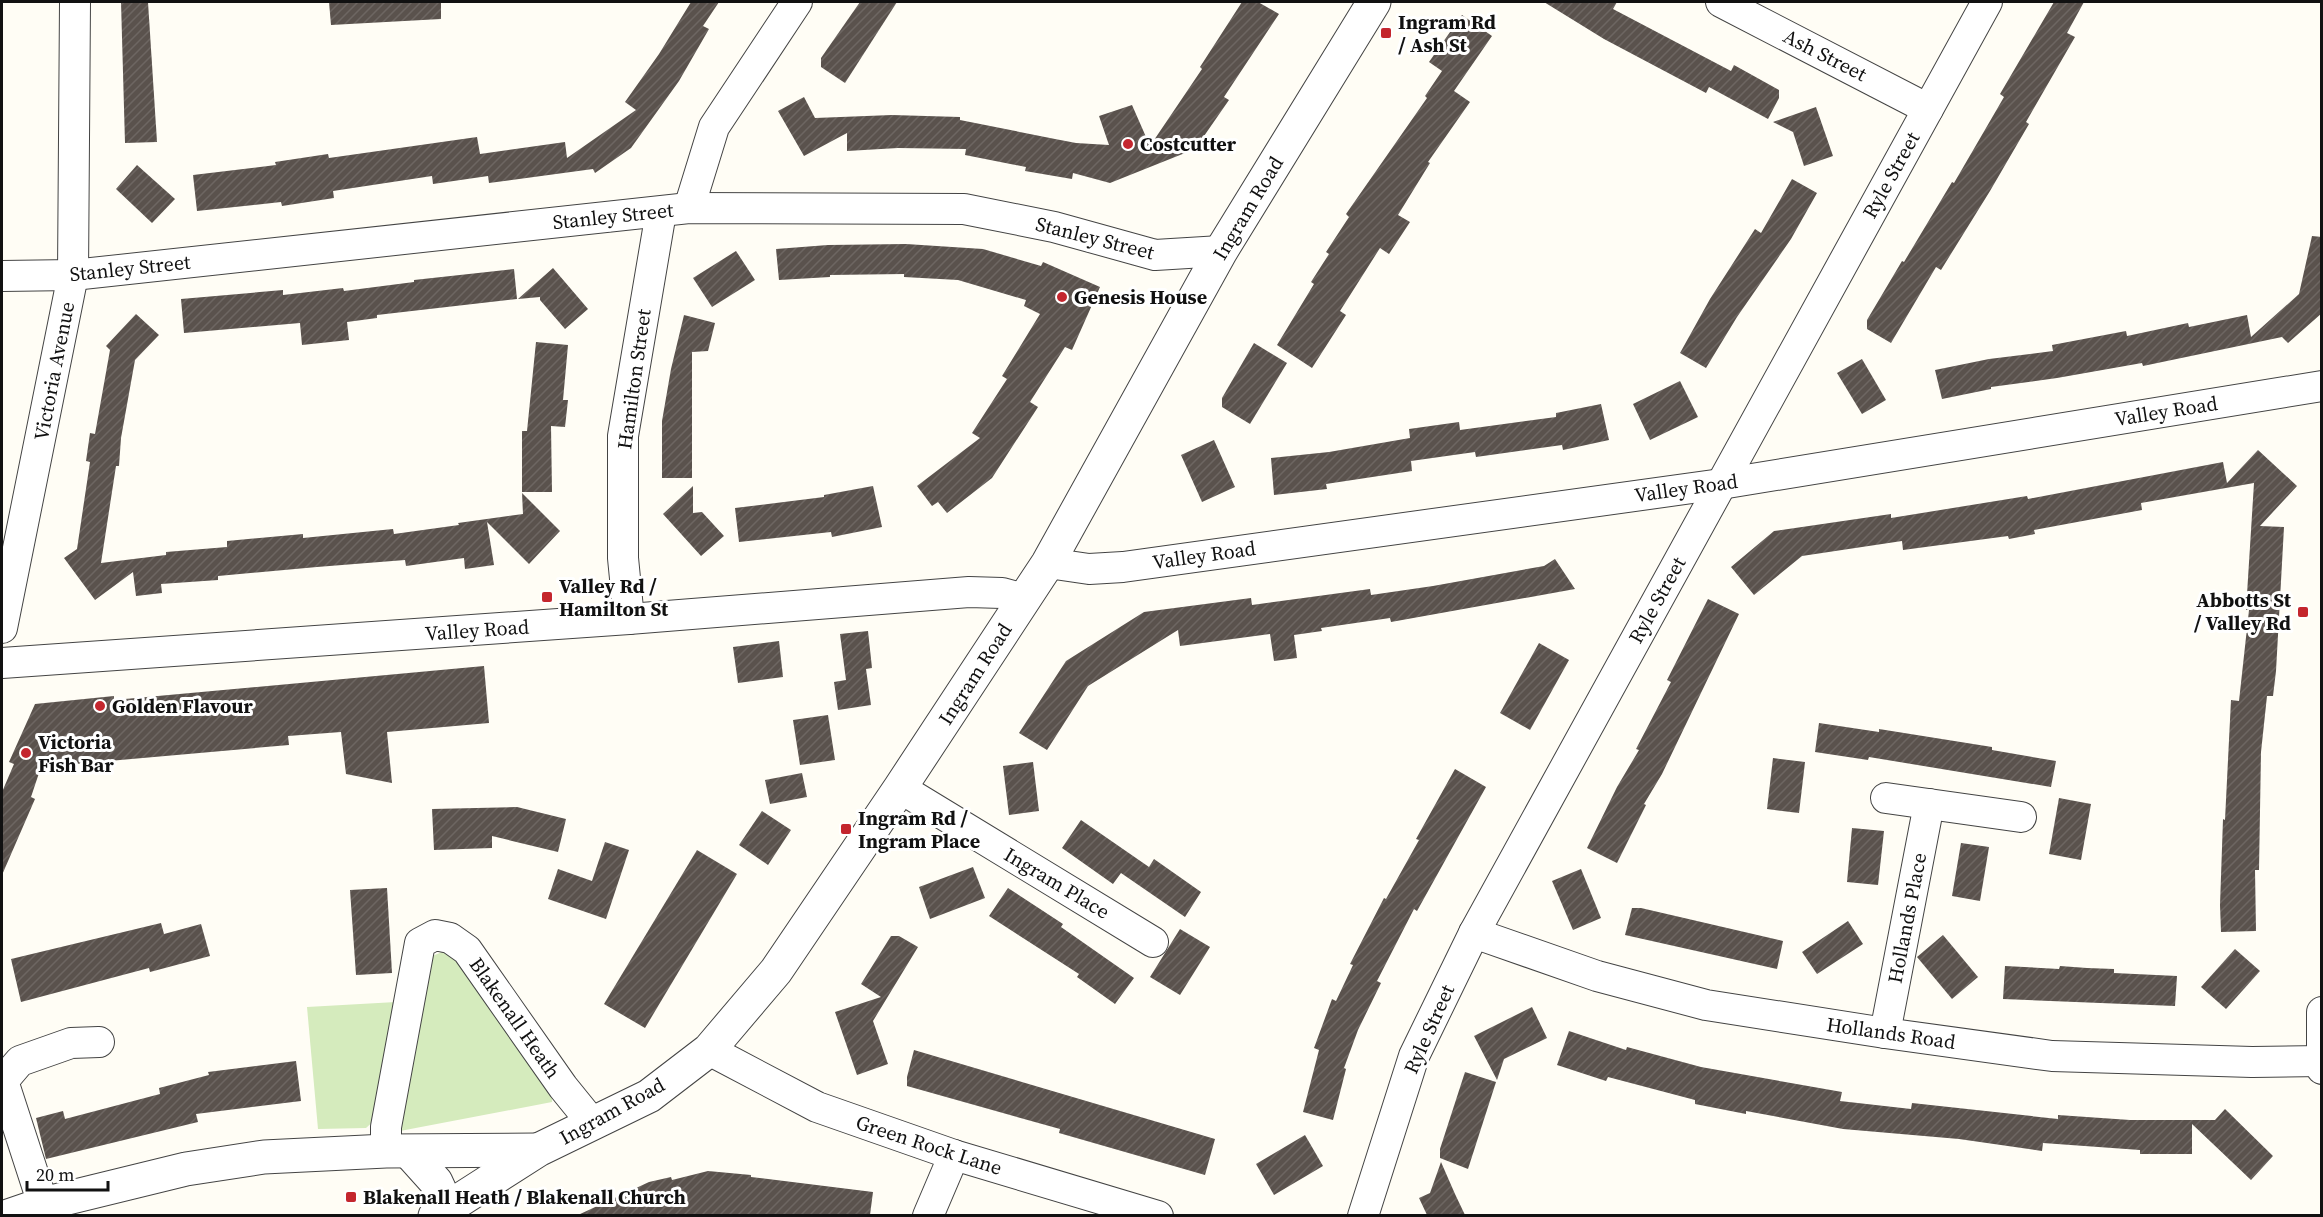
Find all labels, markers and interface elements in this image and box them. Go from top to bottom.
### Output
place label: Ingram Rd / Ash St [1398,8,1496,59]
street label: Ash Street [1778,22,1872,88]
marker: Ingram Rd / Ash St [1379,26,1393,40]
street label: Ryle Street [1856,126,1927,223]
place label: Costcutter [1140,130,1237,158]
marker: Costcutter [1121,137,1135,151]
street label: Ingram Road [1206,150,1290,265]
street label: Stanley Street [551,196,675,236]
street label: Stanley Street [1033,210,1158,266]
street label: Stanley Street [68,248,192,288]
place label: Genesis House [1074,283,1207,311]
marker: Genesis House [1055,290,1069,304]
street label: Victoria Avenue [27,299,81,443]
street label: Hamilton Street [610,307,658,451]
street label: Valley Road [2112,389,2220,433]
street label: Valley Road [1632,467,1740,509]
street label: Valley Road [1150,534,1258,576]
street label: Ryle Street [1622,551,1693,648]
place label: Valley Rd / Hamilton St [559,572,669,623]
place label: Abbotts St / Valley Rd [2194,586,2292,637]
marker: Valley Rd / Hamilton St [540,590,554,604]
marker: Abbotts St / Valley Rd [2296,605,2310,619]
street label: Valley Road [424,612,531,648]
street label: Ingram Road [932,617,1019,730]
place label: Golden Flavour [112,692,253,720]
marker: Golden Flavour [93,699,107,713]
place label: Victoria Fish Bar [38,728,114,779]
marker: Victoria Fish Bar [19,746,33,760]
place label: Ingram Rd / Ingram Place [858,804,980,855]
marker: Ingram Rd / Ingram Place [839,822,853,836]
street label: Ingram Place [999,840,1115,926]
street label: Hollands Place [1881,850,1933,986]
street label: Blakenall Heath [463,952,567,1084]
street label: Ryle Street [1397,979,1461,1078]
street label: Hollands Road [1825,1010,1958,1056]
street label: Ingram Road [554,1070,670,1151]
street label: Green Rock Lane [852,1108,1006,1182]
scale bar [27,1154,108,1192]
text: 20 m [36,1162,74,1187]
place label: Blakenall Heath / Blakenall Church [363,1183,686,1211]
marker: Blakenall Heath / Blakenall Church [344,1190,358,1204]

